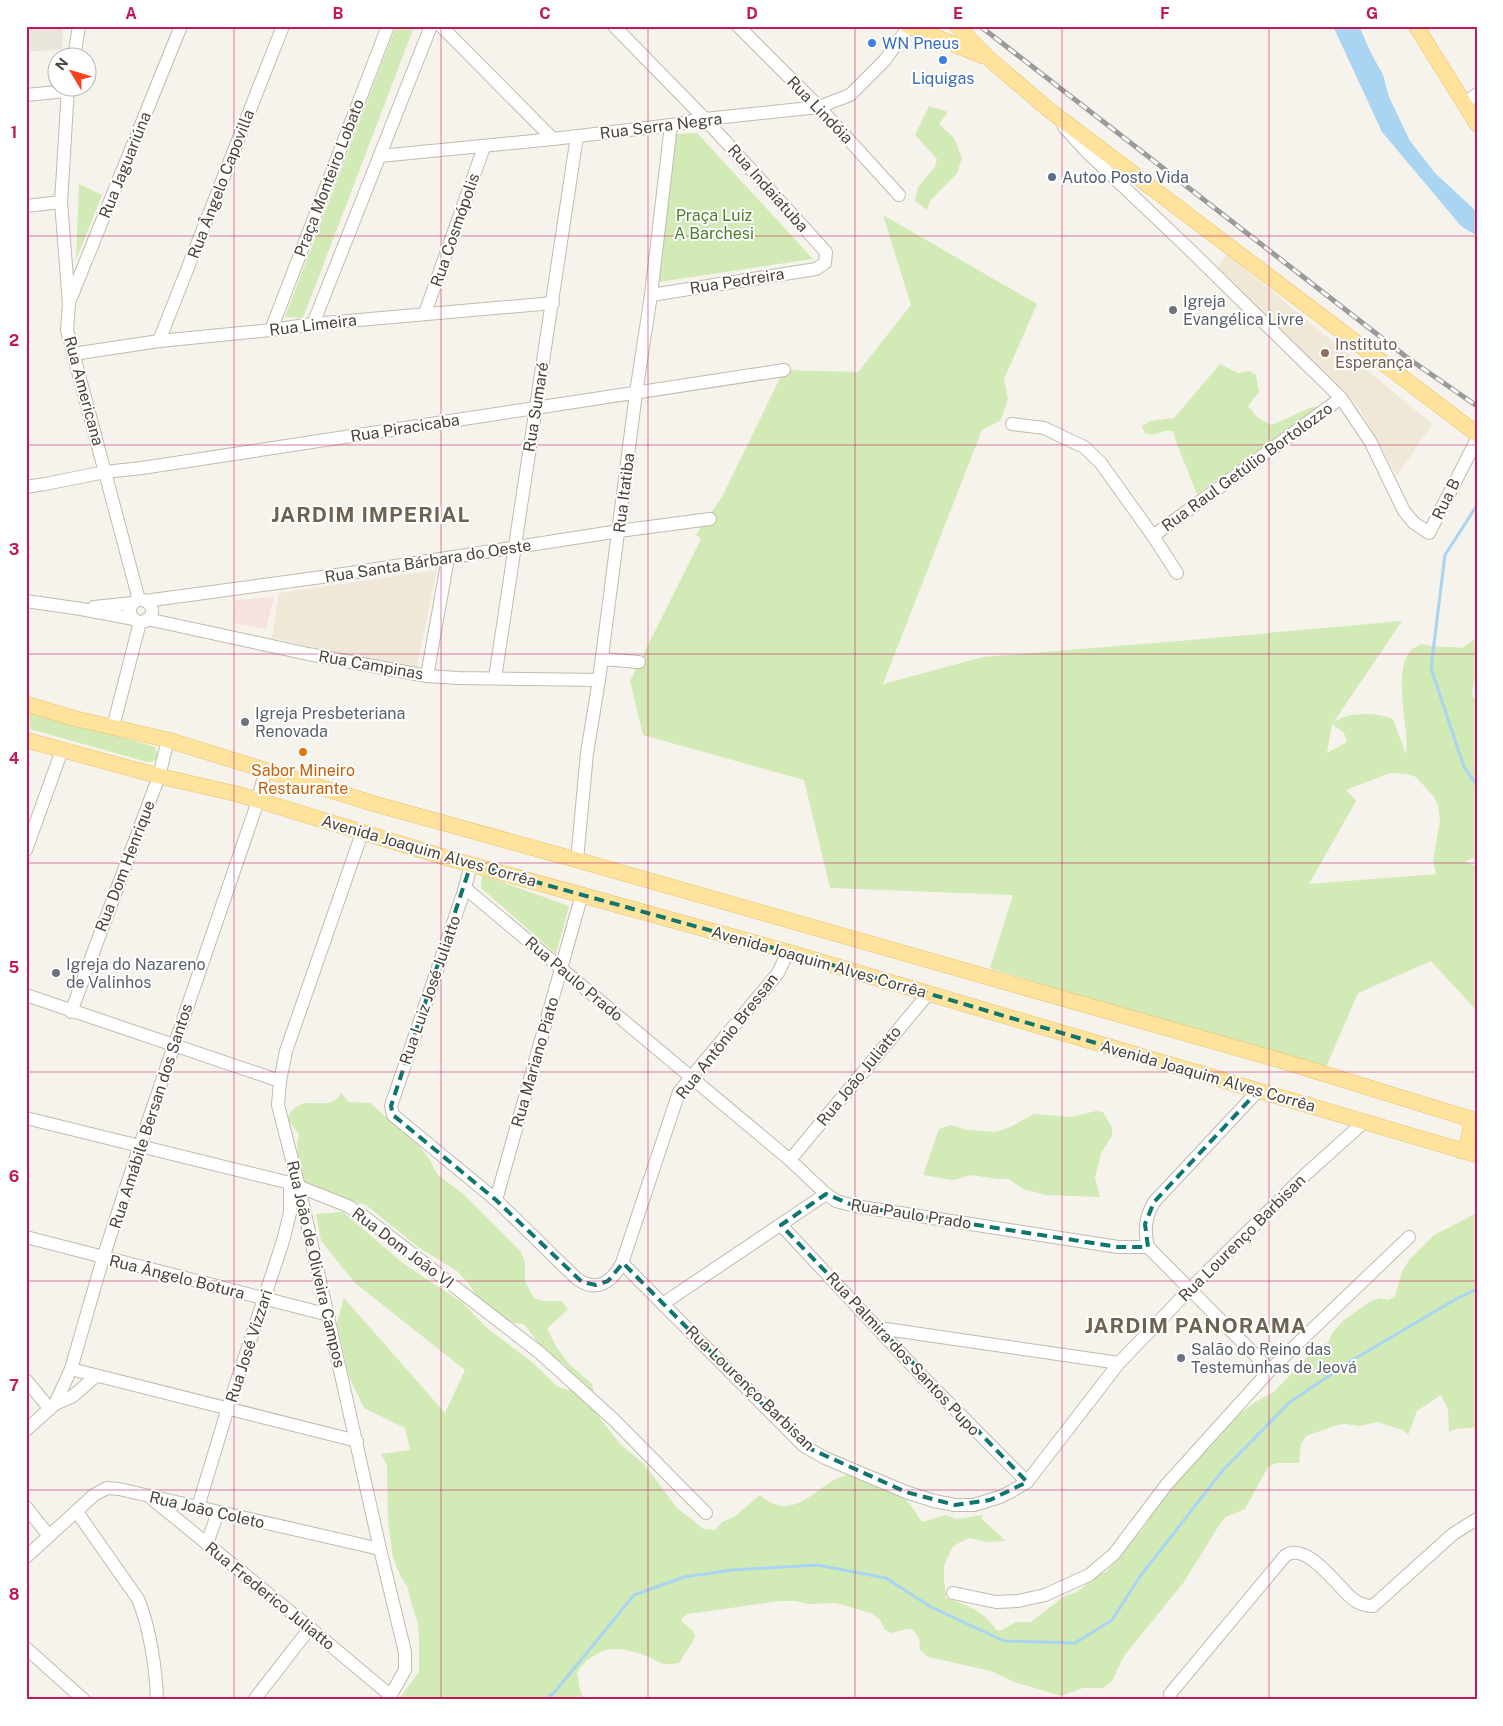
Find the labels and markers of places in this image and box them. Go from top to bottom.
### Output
place label: WN Pneus [882,34,959,53]
marker: WN Pneus [866,37,878,49]
marker: Liquigas [937,54,949,66]
place label: Liquigas [912,69,974,88]
place label: Autoo Posto Vida [1062,168,1189,187]
marker: Autoo Posto Vida [1046,171,1058,183]
place label: Igreja Evangélica Livre [1183,292,1304,329]
marker: Igreja Evangélica Livre [1167,304,1179,316]
place label: Instituto Esperança [1335,335,1413,372]
marker: Instituto Esperança [1319,347,1331,359]
place label: Igreja Presbeteriana Renovada [255,704,405,741]
marker: Igreja Presbeteriana Renovada [239,716,251,728]
marker: Sabor Mineiro Restaurante [297,746,309,758]
place label: Sabor Mineiro Restaurante [251,761,355,798]
place label: Igreja do Nazareno de Valinhos [66,955,206,992]
marker: Igreja do Nazareno de Valinhos [50,967,62,979]
place label: Salão do Reino das Testemunhas de Jeová [1191,1340,1357,1377]
marker: Salão do Reino das Testemunhas de Jeová [1175,1352,1187,1364]

